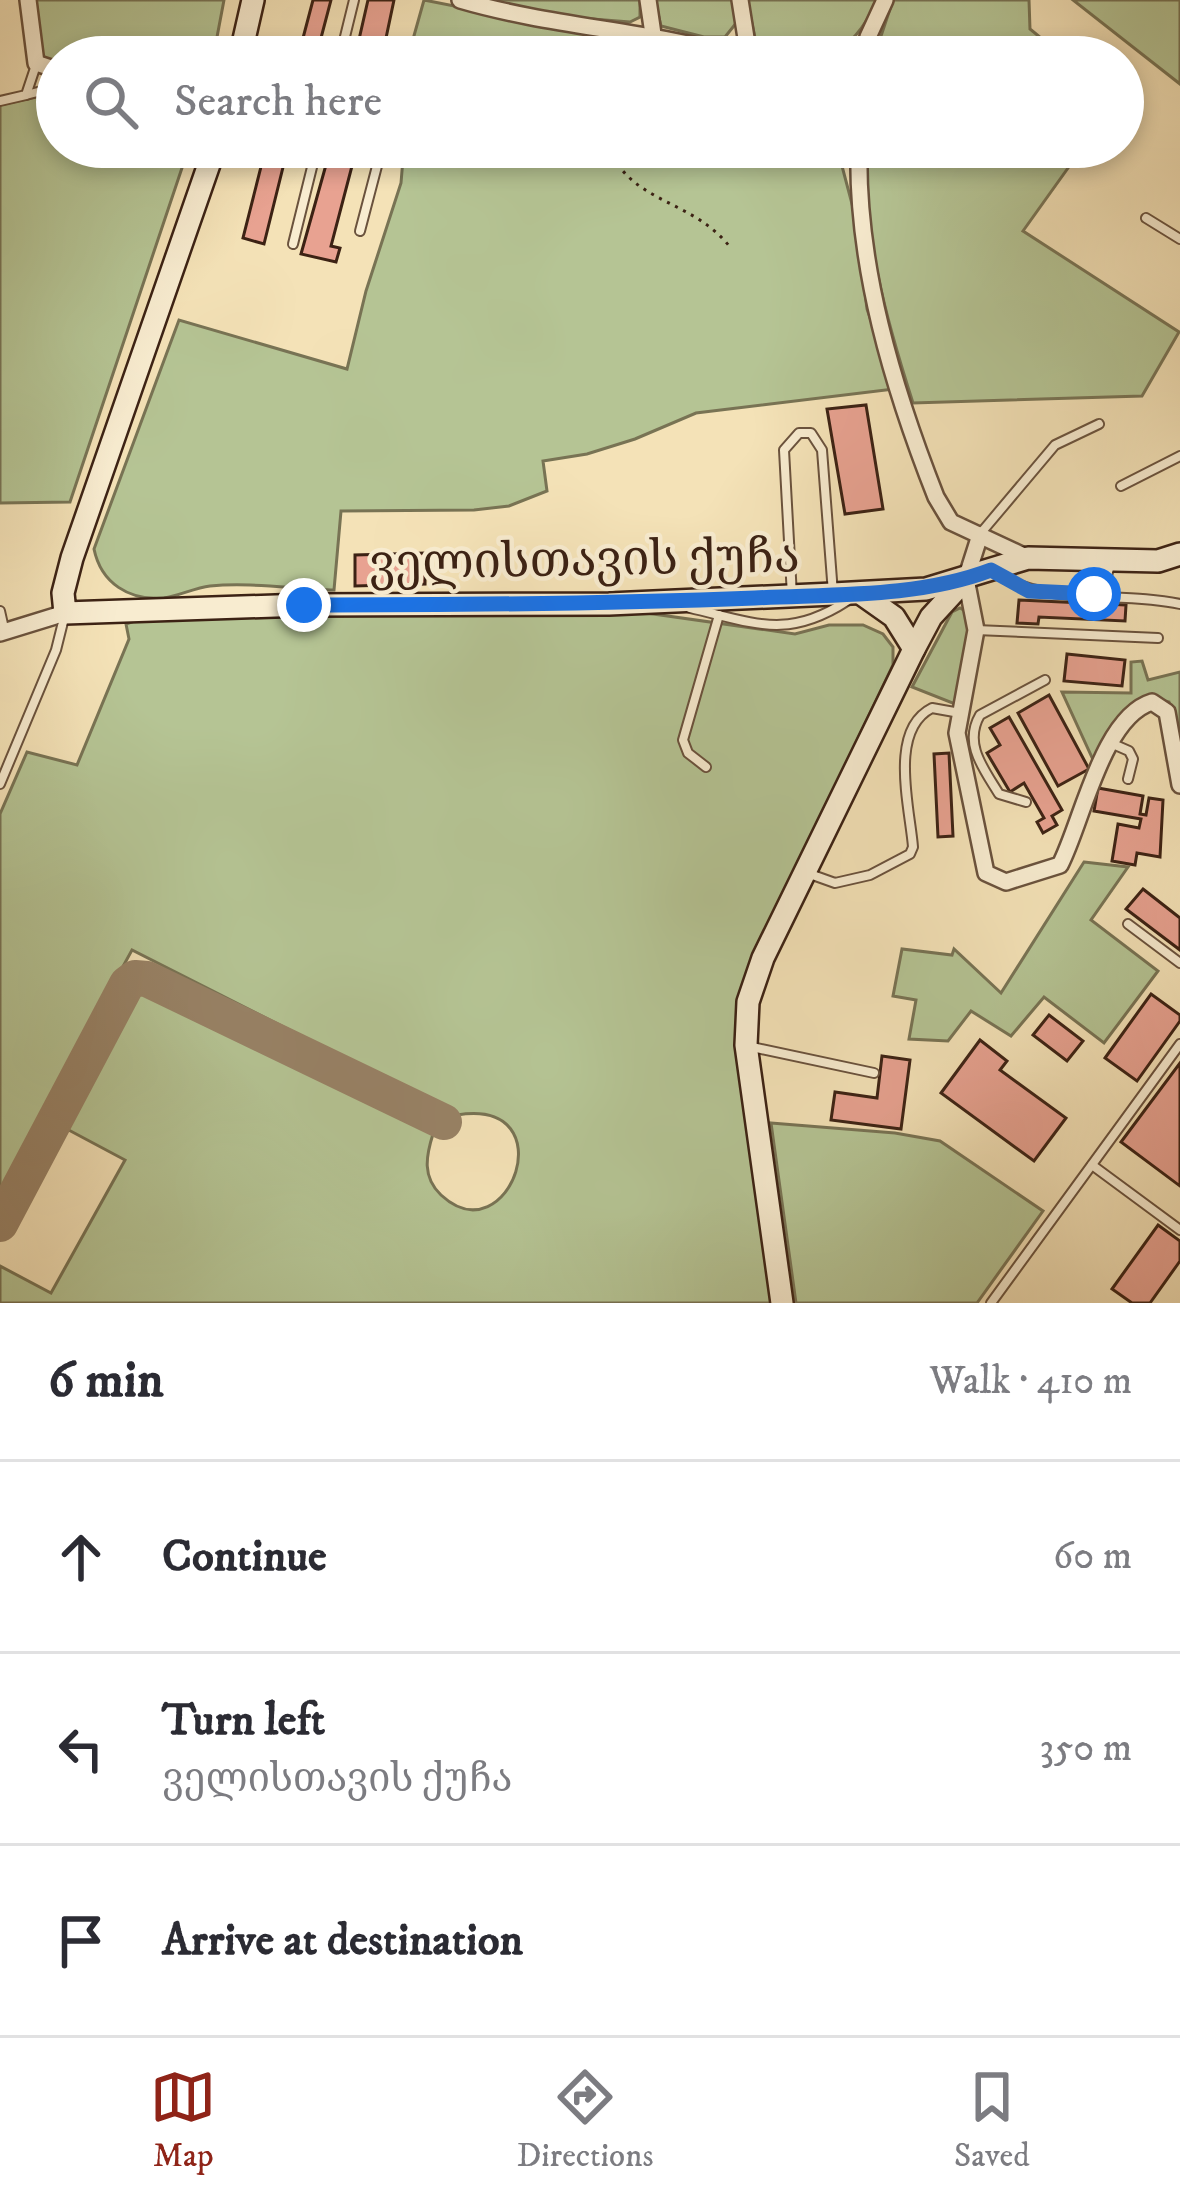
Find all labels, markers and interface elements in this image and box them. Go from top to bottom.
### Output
search box [36,36,1144,168]
icon: search [78,69,144,135]
text: Search here [174,74,382,130]
street label: ველისთავის ქუჩა [368,527,800,595]
route start [1067,567,1121,621]
route end [277,578,331,632]
text: 6 min [48,1349,164,1413]
text: Walk · 410 m [930,1357,1132,1406]
icon: ahead [48,1524,114,1590]
text: Continue [162,1529,327,1585]
text: 60 m [1053,1532,1132,1581]
text: Turn left [162,1693,325,1749]
icon: left [48,1716,114,1782]
text: 350 m [1039,1724,1132,1773]
text: ველისთავის ქუჩა [162,1755,512,1804]
icon: arrive [48,1908,114,1974]
text: Arrive at destination [162,1913,523,1969]
tab: Map [150,2064,216,2177]
tab: Directions [517,2064,653,2177]
tab: Saved [954,2064,1030,2177]

